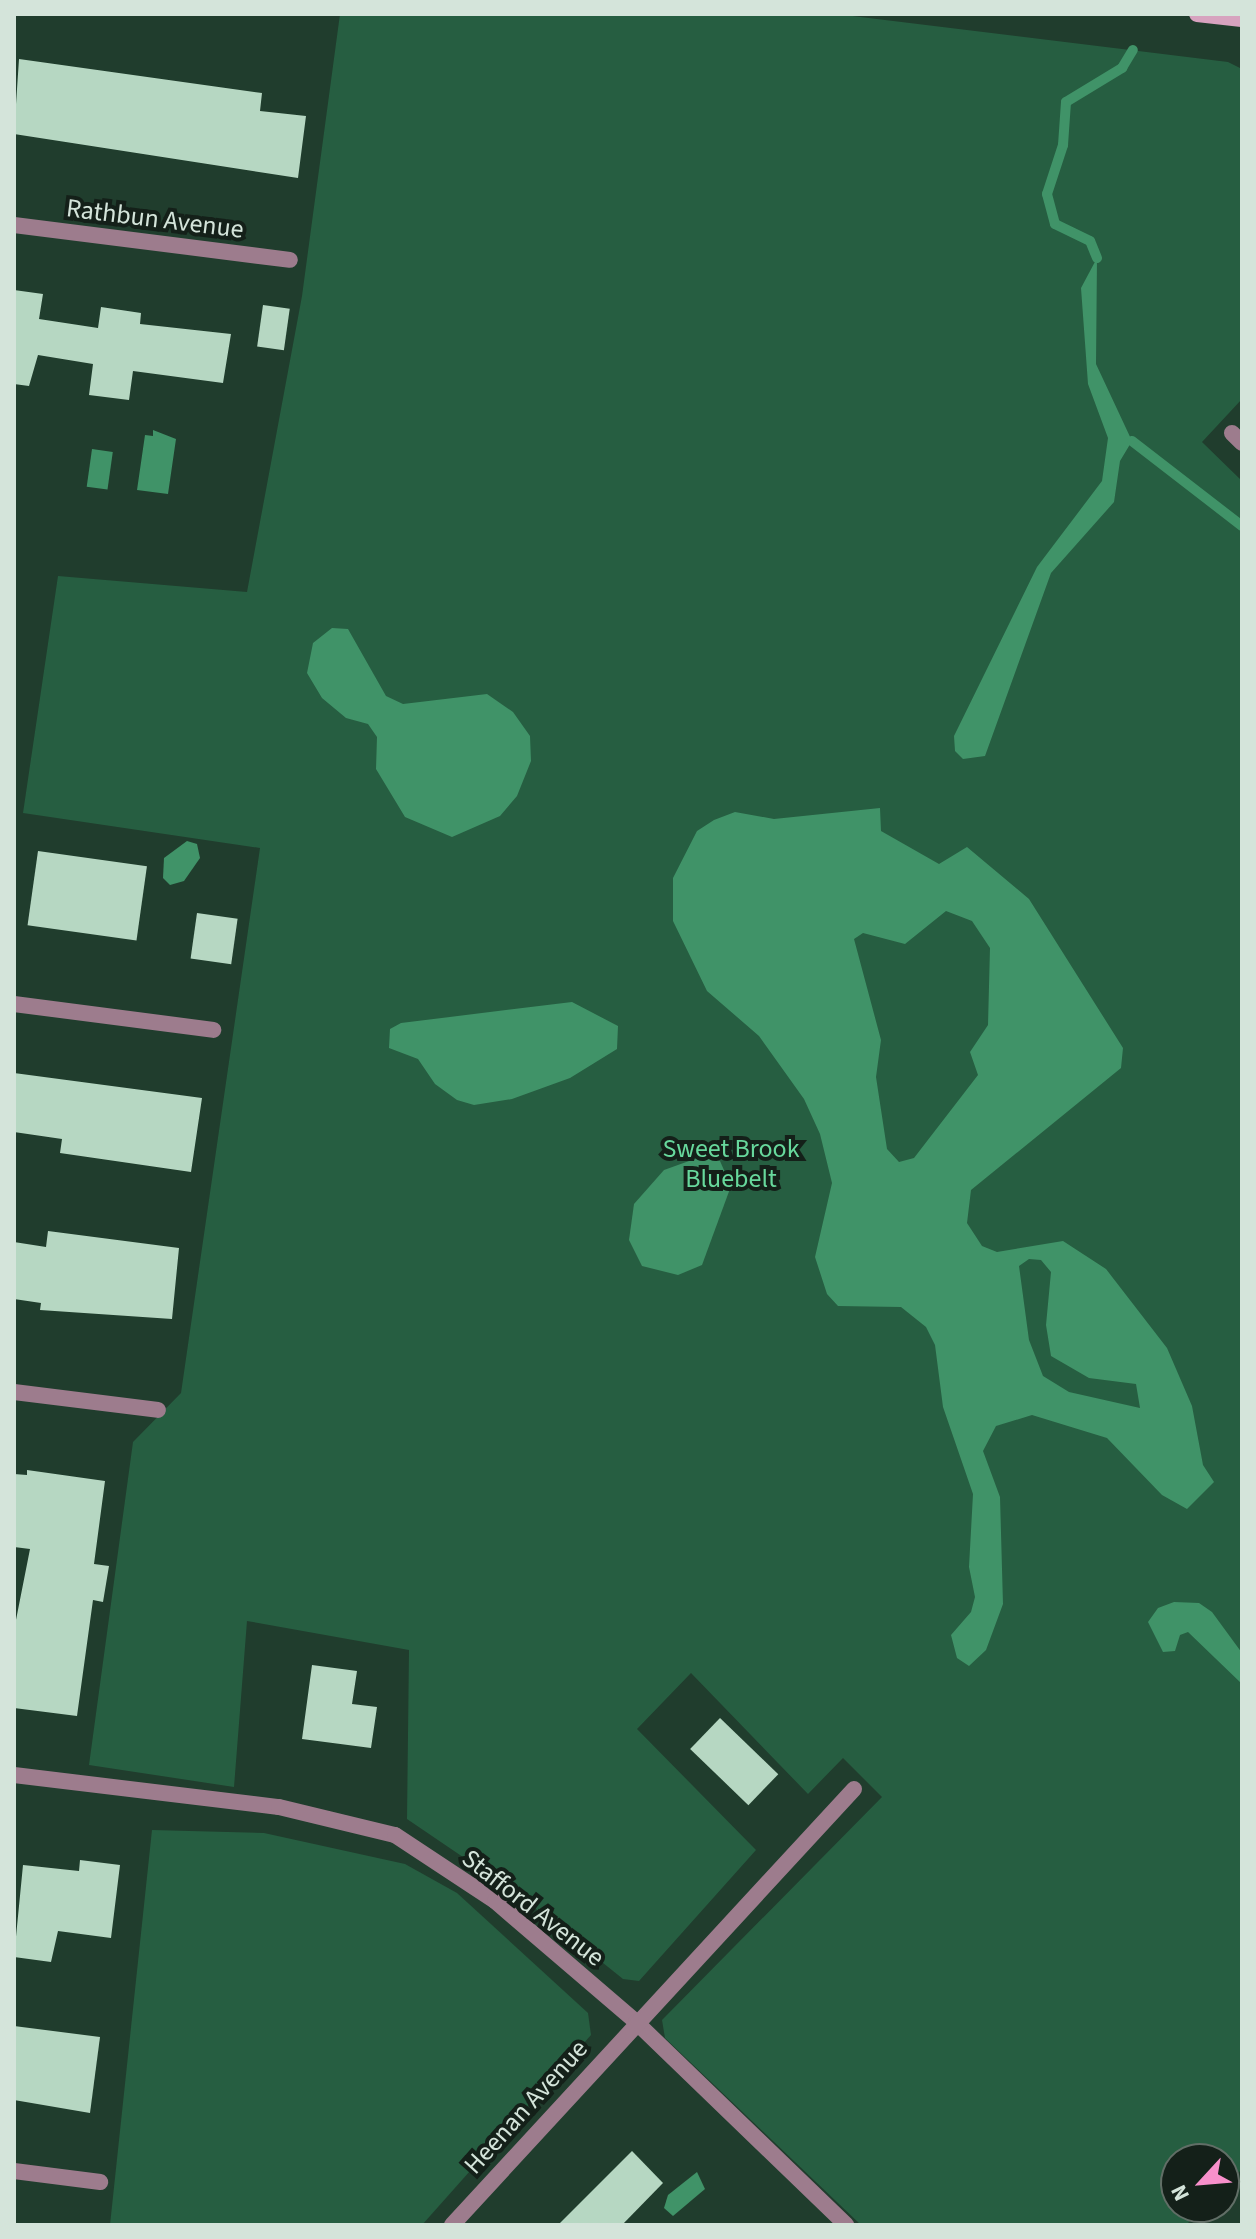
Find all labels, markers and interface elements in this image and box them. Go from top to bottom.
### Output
street label: Rathbun Avenue [65,193,245,245]
park label: Sweet Brook Bluebelt [662,1133,800,1194]
street label: Stafford Avenue [456,1843,610,1973]
street label: Heenan Avenue [458,2034,594,2180]
north arrow [1160,2143,1240,2223]
text: N [1163,2179,1198,2206]

